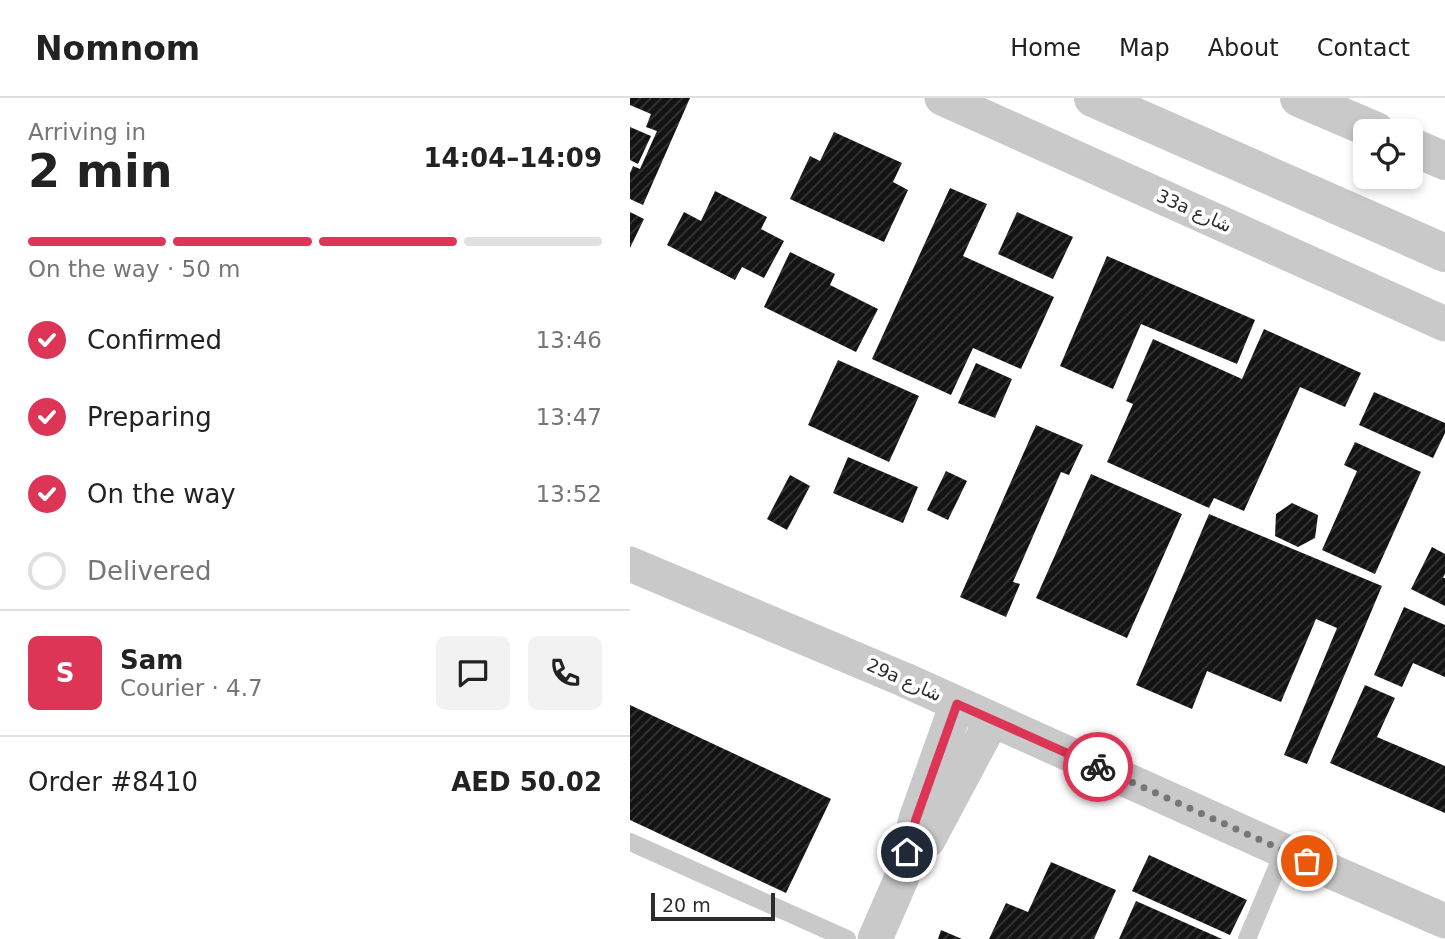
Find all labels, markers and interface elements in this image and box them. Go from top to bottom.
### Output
text: Nomnom [35,29,200,68]
text: Home [1010,34,1081,62]
text: Map [1119,34,1170,62]
text: About [1208,34,1279,62]
text: Contact [1317,34,1410,62]
text: Arriving in [28,119,146,145]
map controls [1353,119,1423,189]
button: locate [1353,119,1423,189]
text: 14:04–14:09 [423,143,602,173]
text: 2 min [28,144,172,198]
street label: 33a شارع [1153,185,1235,237]
text: On the way · 50 m [28,256,240,282]
icon: check [28,321,66,359]
text: Confirmed [87,325,222,355]
text: 13:46 [536,327,602,353]
icon: check [28,398,66,436]
text: Preparing [87,402,212,432]
text: 13:47 [536,404,602,430]
icon: check [28,475,66,513]
text: On the way [87,479,236,509]
text: 13:52 [536,481,602,507]
text: Delivered [87,556,211,586]
button: chat [436,636,510,710]
button: phone [528,636,602,710]
text: Sam [120,645,183,675]
street label: 29a شارع [863,654,945,706]
text: S [56,658,74,688]
text: Courier · 4.7 [120,675,263,701]
courier [1063,732,1133,802]
icon: bike [1079,748,1117,786]
text: Order #8410 [28,767,198,797]
text: AED 50.02 [451,767,602,797]
pin [877,822,937,882]
pin [1277,831,1337,891]
icon: home [888,833,926,871]
icon: bag [1288,842,1326,880]
scale bar [651,890,775,922]
text: 20 m [662,894,711,916]

